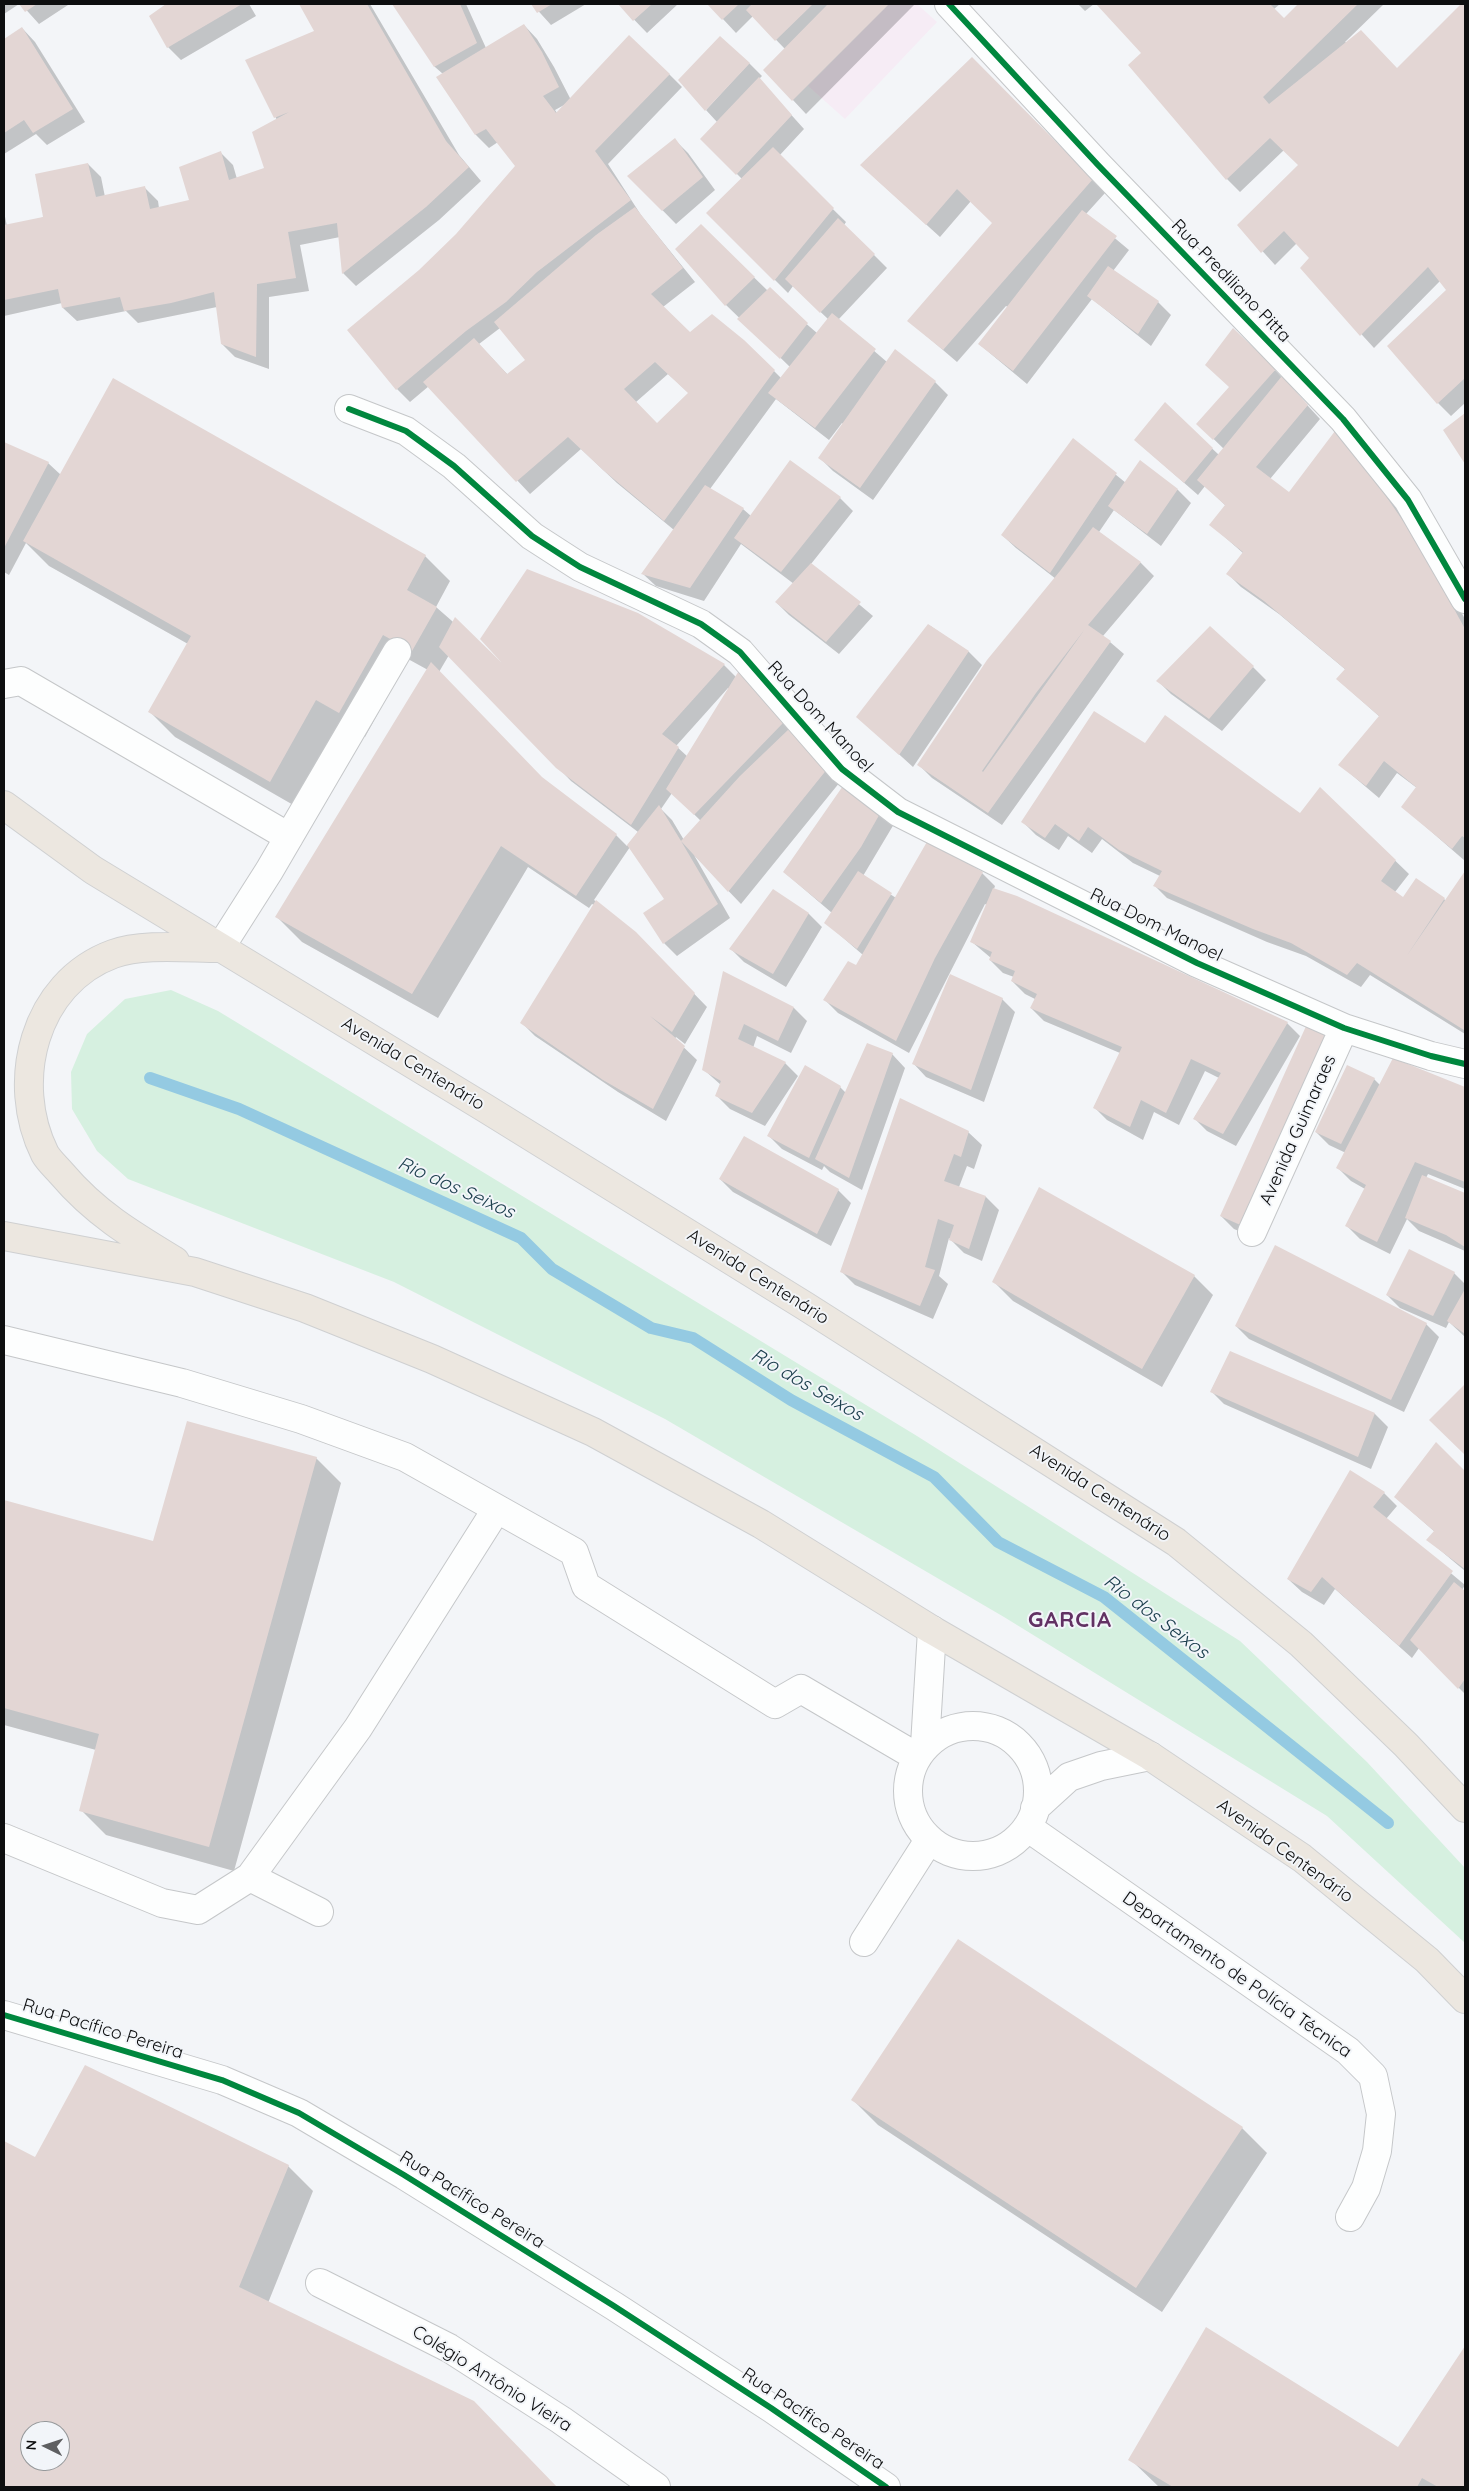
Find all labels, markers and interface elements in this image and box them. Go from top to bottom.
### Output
street label: Rua Prediliano Pitta [1167,215,1295,347]
street label: Rua Dom Manoel [763,657,877,777]
street label: Rua Dom Manoel [1086,884,1226,966]
street label: Avenida Centenário [337,1013,489,1115]
street label: Avenida Guimaraes [1255,1052,1341,1208]
water label: Rio dos Seixos [394,1152,518,1224]
street label: Avenida Centenário [683,1225,833,1329]
water label: Rio dos Seixos [747,1344,867,1426]
street label: Avenida Centenário [1026,1439,1174,1547]
water label: Rio dos Seixos [1099,1570,1213,1664]
district label: GARCIA [1027,1607,1113,1633]
street label: Avenida Centenário [1213,1794,1357,1908]
street label: Departamento de Polícia Técnica [1118,1887,1356,2063]
street label: Rua Pacífico Pereira [20,1994,186,2064]
street label: Rua Pacífico Pereira [395,2147,549,2253]
street label: Colégio Antônio Vieira [408,2321,576,2437]
street label: Rua Pacífico Pereira [738,2363,888,2475]
north arrow [20,2421,70,2471]
text: N [22,2439,40,2451]

